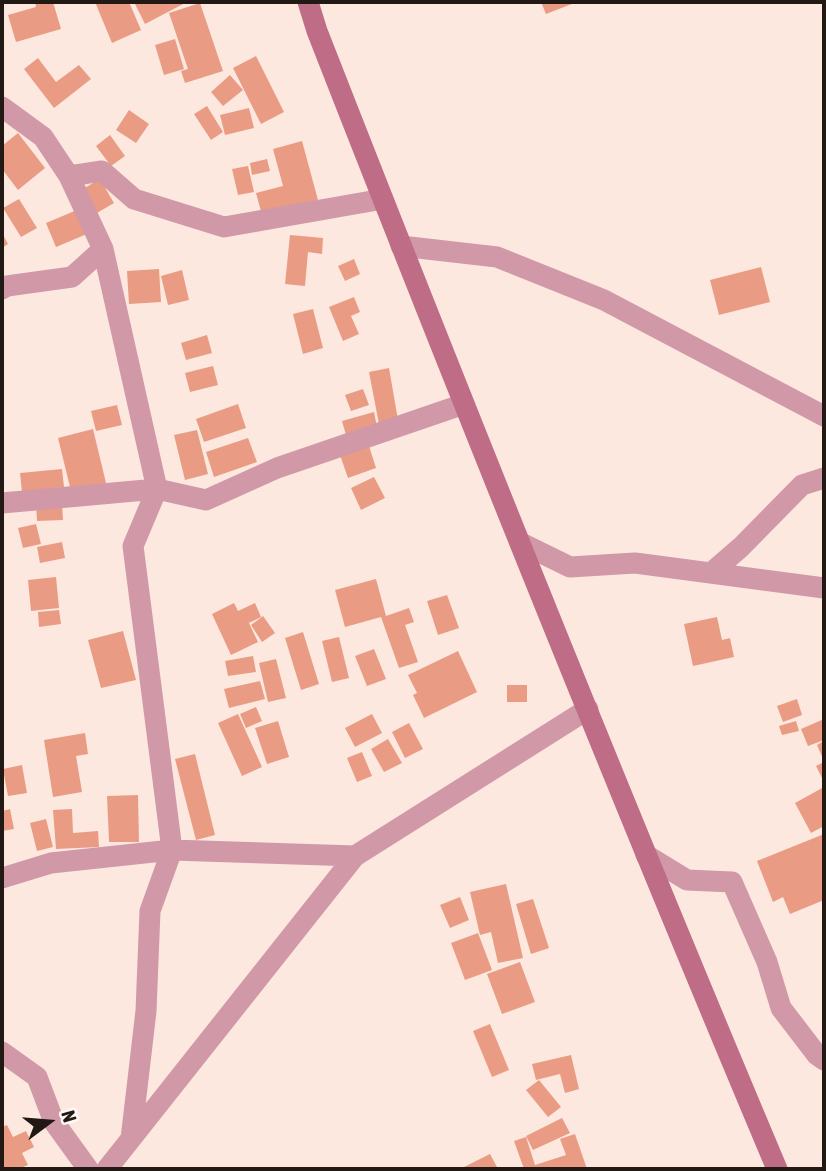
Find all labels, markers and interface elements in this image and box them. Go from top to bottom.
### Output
north arrow [14,1087,84,1157]
text: N [57,1108,81,1125]

